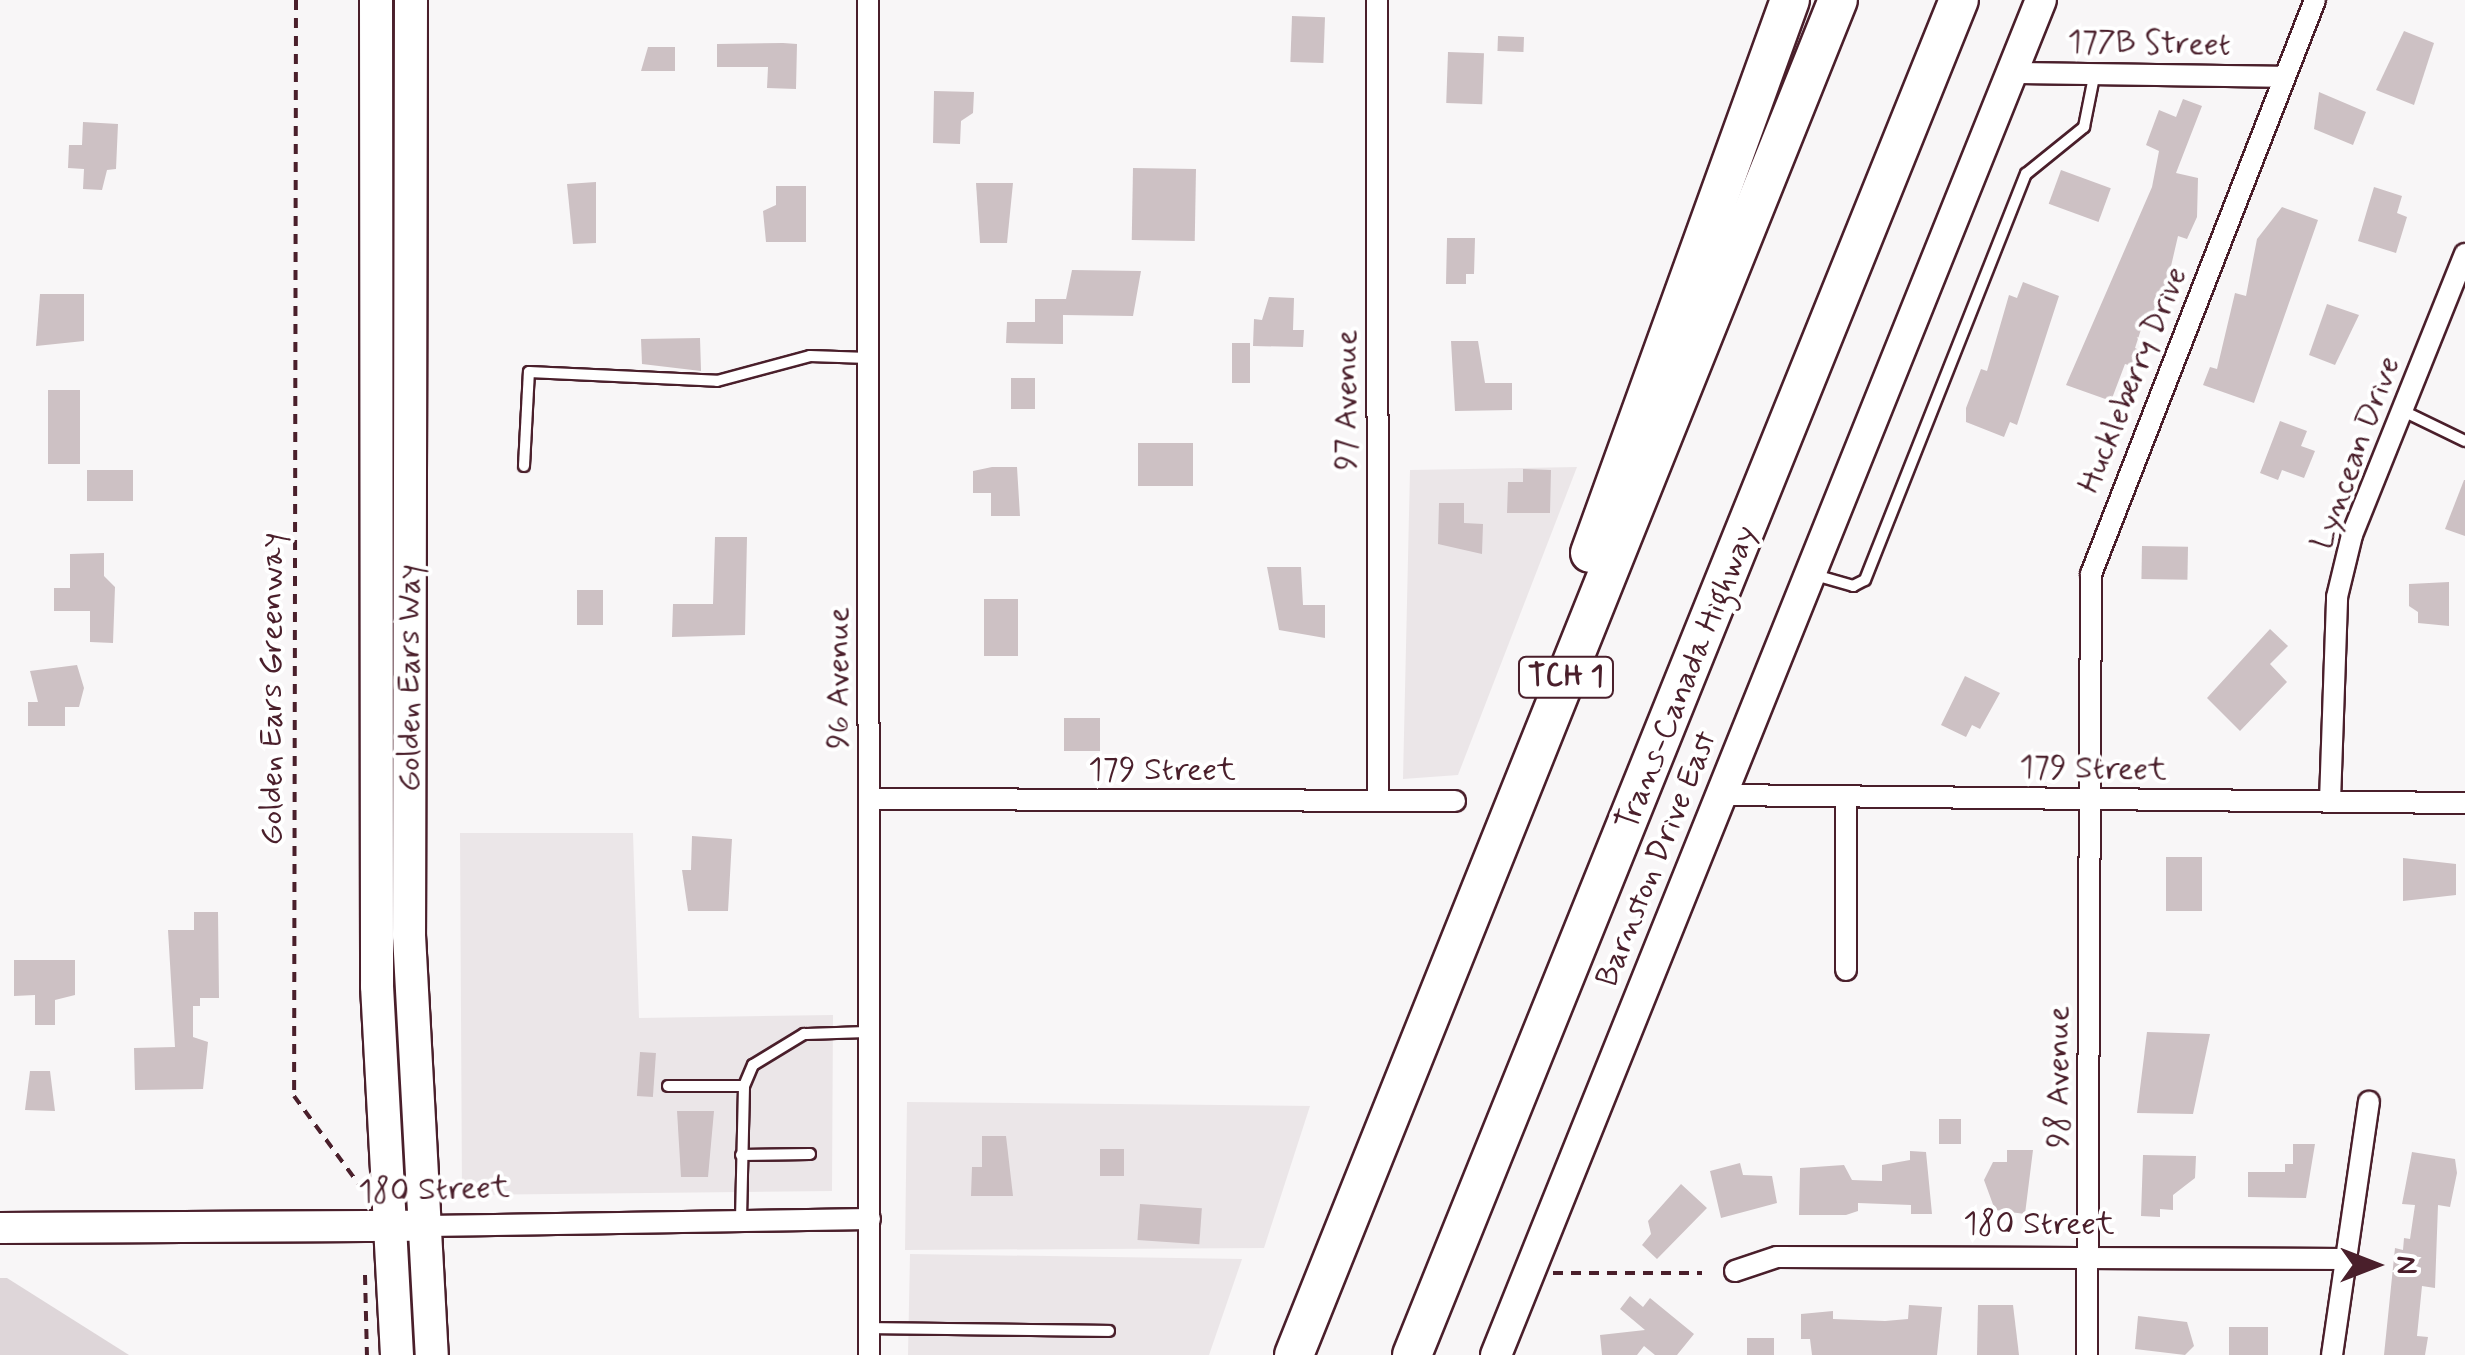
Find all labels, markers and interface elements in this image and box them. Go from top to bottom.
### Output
street label: 177B Street [2064,23,2234,65]
street label: Huckleberry Drive [2070,261,2196,499]
street label: 97 Avenue [1328,330,1366,470]
street label: Lyncean Drive [2304,352,2408,554]
street label: Trans-Canada Highway [1608,520,1766,836]
street label: Golden Ears Greenway [253,532,291,846]
street label: Golden Ears Way [391,562,429,794]
street label: 96 Avenue [820,607,858,749]
road number: TCH 1 [1516,652,1616,702]
street label: Barnston Drive East [1589,727,1725,991]
street label: 179 Street [2019,749,2167,789]
street label: 179 Street [1088,751,1236,789]
street label: 98 Avenue [2040,1006,2078,1148]
street label: 180 Street [358,1168,510,1212]
street label: 180 Street [1963,1205,2115,1243]
north arrow [2325,1215,2425,1315]
text: N [2387,1256,2424,1274]

